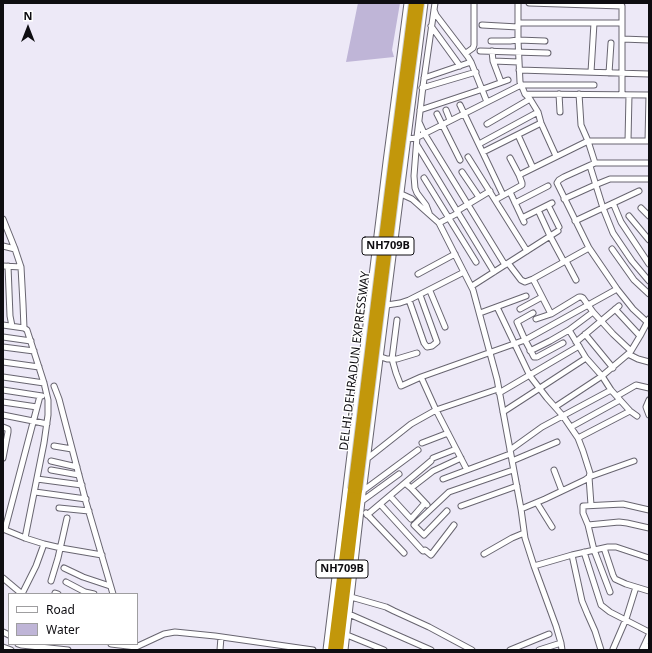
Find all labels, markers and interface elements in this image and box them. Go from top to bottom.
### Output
north arrow [8,8,48,48]
text: N [24,8,32,23]
road number: NH709B [362,237,414,255]
street label: DELHI-DEHRADUN EXPRESSWAY [337,271,373,451]
road number: NH709B [316,560,368,578]
legend [8,593,138,645]
text: Road [46,601,75,618]
text: Water [46,621,80,638]

